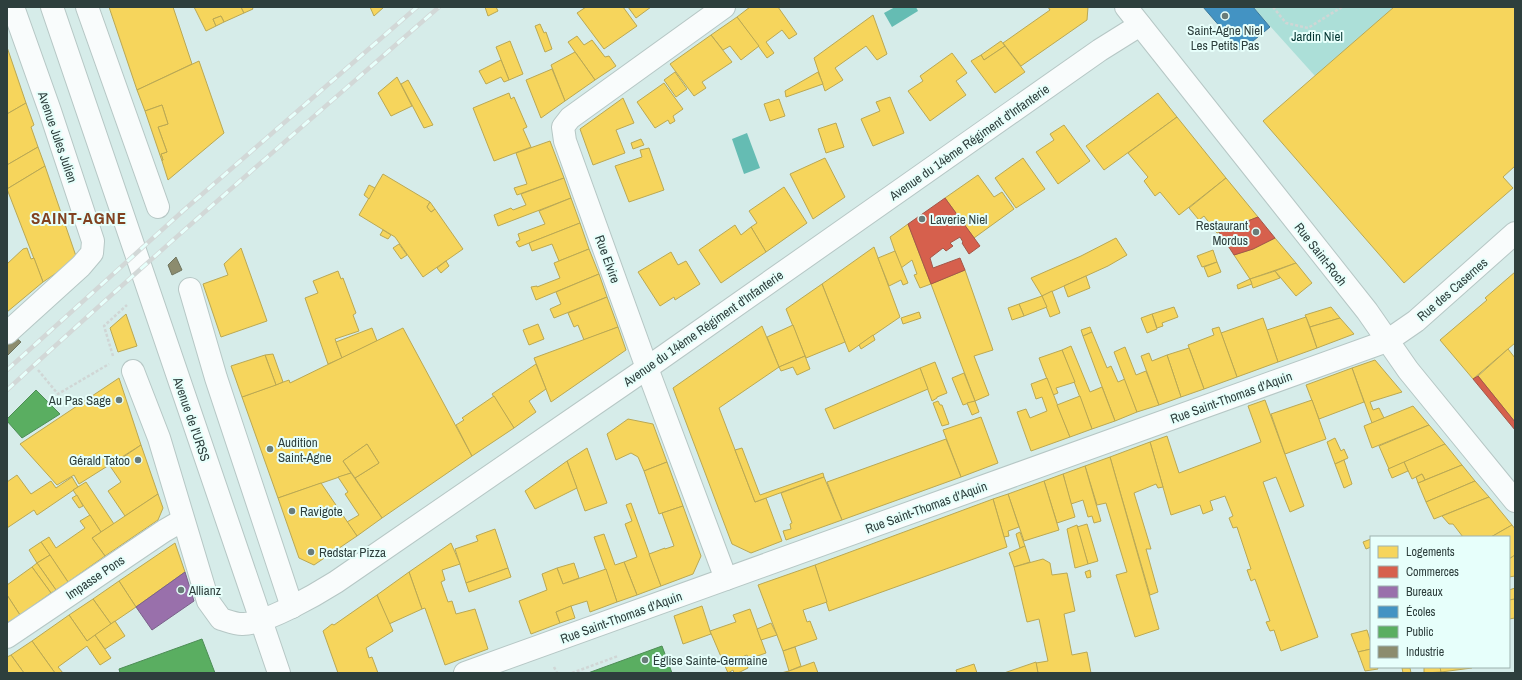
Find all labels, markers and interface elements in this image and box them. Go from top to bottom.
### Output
marker: Saint-Agne Niel Les Petits Pas [1220,11,1230,21]
place label: Saint-Agne Niel Les Petits Pas [1187,22,1263,54]
park label: Jardin Niel [1291,28,1343,45]
street label: Avenue du 14ème Régiment d'Infanterie [885,80,1053,205]
street label: Avenue Jules Julien [34,88,81,185]
district label: SAINT-AGNE [31,206,127,229]
place label: Laverie Niel [930,211,987,228]
marker: Laverie Niel [917,214,927,224]
place label: Restaurant Mordus [1196,217,1248,249]
street label: Rue Saint-Roch [1291,219,1351,289]
marker: Restaurant Mordus [1251,227,1261,237]
street label: Rue Elvire [591,233,624,286]
street label: Rue des Casernes [1413,254,1491,325]
street label: Avenue du 14ème Régiment d'Infanterie [619,266,787,391]
street label: Rue Saint-Thomas d'Aquin [1168,368,1294,427]
street label: Avenue de l'URSS [169,374,214,463]
place label: Au Pas Sage [48,392,111,409]
marker: Au Pas Sage [114,395,124,405]
place label: Audition Saint-Agne [277,434,331,466]
marker: Audition Saint-Agne [265,444,275,454]
place label: Gérald Tatoo [69,452,130,469]
marker: Gérald Tatoo [133,455,143,465]
street label: Rue Saint-Thomas d'Aquin [863,478,989,537]
place label: Ravigote [300,503,343,520]
marker: Ravigote [287,506,297,516]
legend [1370,536,1510,668]
place label: Redstar Pizza [319,544,386,561]
text: Logements [1406,544,1455,560]
marker: Redstar Pizza [306,547,316,557]
street label: Impasse Pons [63,551,128,603]
text: Commerces [1406,564,1459,580]
place label: Allianz [188,582,221,599]
text: Bureaux [1406,584,1443,600]
marker: Allianz [176,585,186,595]
street label: Rue Saint-Thomas d'Aquin [558,588,684,647]
text: Écoles [1406,604,1436,620]
text: Public [1406,624,1433,640]
text: Industrie [1406,644,1444,660]
place label: Église Sainte-Germaine [653,652,767,669]
marker: Église Sainte-Germaine [640,655,650,665]

